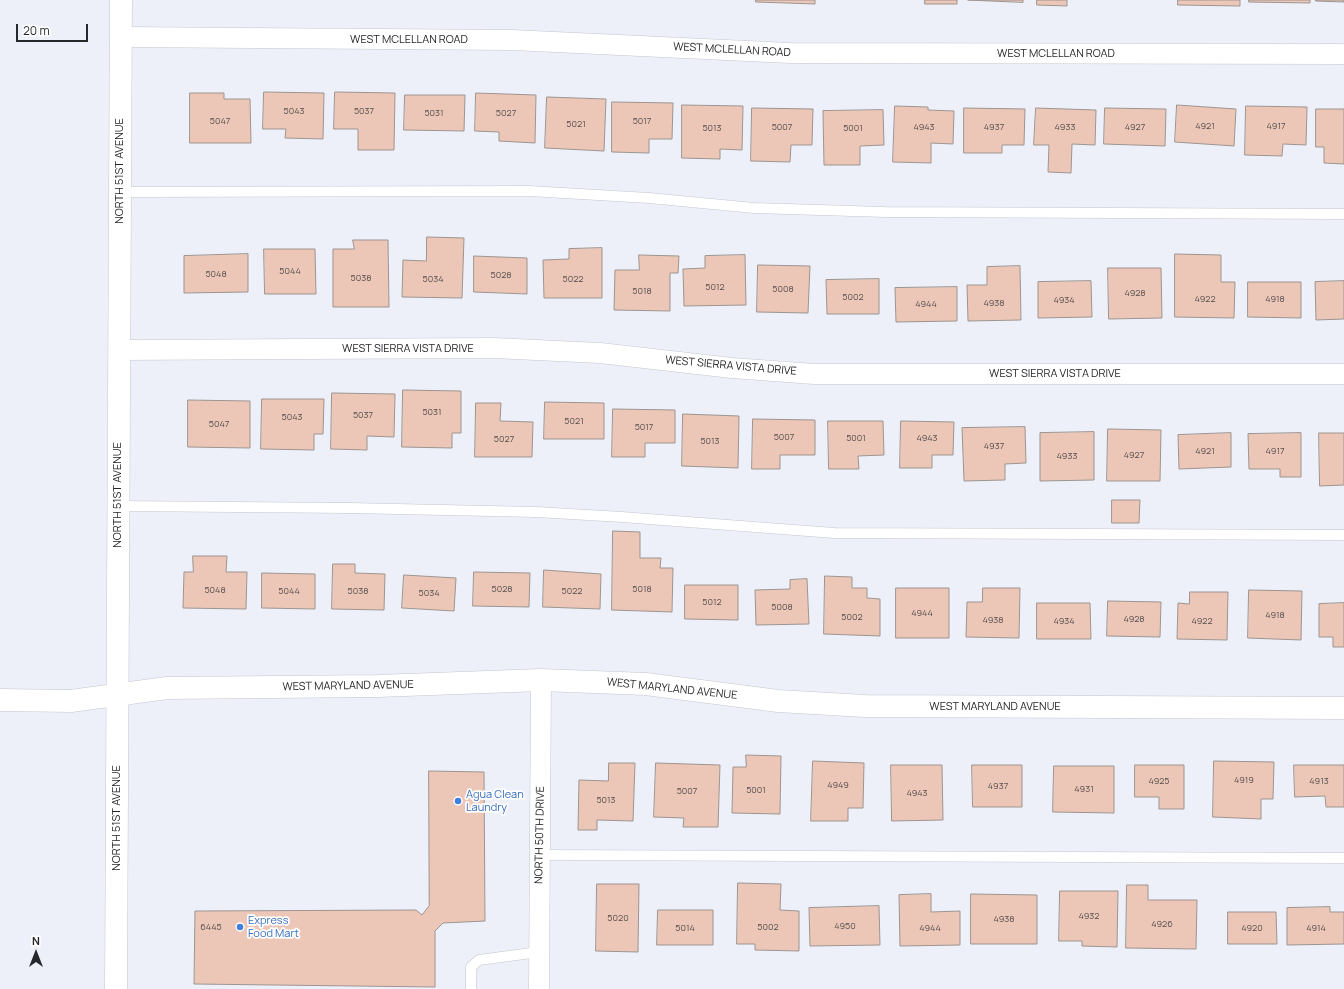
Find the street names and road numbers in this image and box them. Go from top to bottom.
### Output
street label: WEST MCLELLAN ROAD [350,33,468,47]
street label: WEST MCLELLAN ROAD [673,40,791,60]
street label: WEST MCLELLAN ROAD [997,47,1115,61]
street label: NORTH 51ST AVENUE [113,118,127,224]
street label: WEST SIERRA VISTA DRIVE [342,342,474,356]
street label: WEST SIERRA VISTA DRIVE [665,354,797,378]
street label: WEST SIERRA VISTA DRIVE [989,367,1121,381]
street label: NORTH 51ST AVENUE [111,442,125,548]
street label: WEST MARYLAND AVENUE [606,676,738,702]
street label: WEST MARYLAND AVENUE [282,678,414,694]
street label: WEST MARYLAND AVENUE [929,700,1061,714]
street label: NORTH 51ST AVENUE [110,765,124,871]
street label: NORTH 50TH DRIVE [533,786,547,884]

